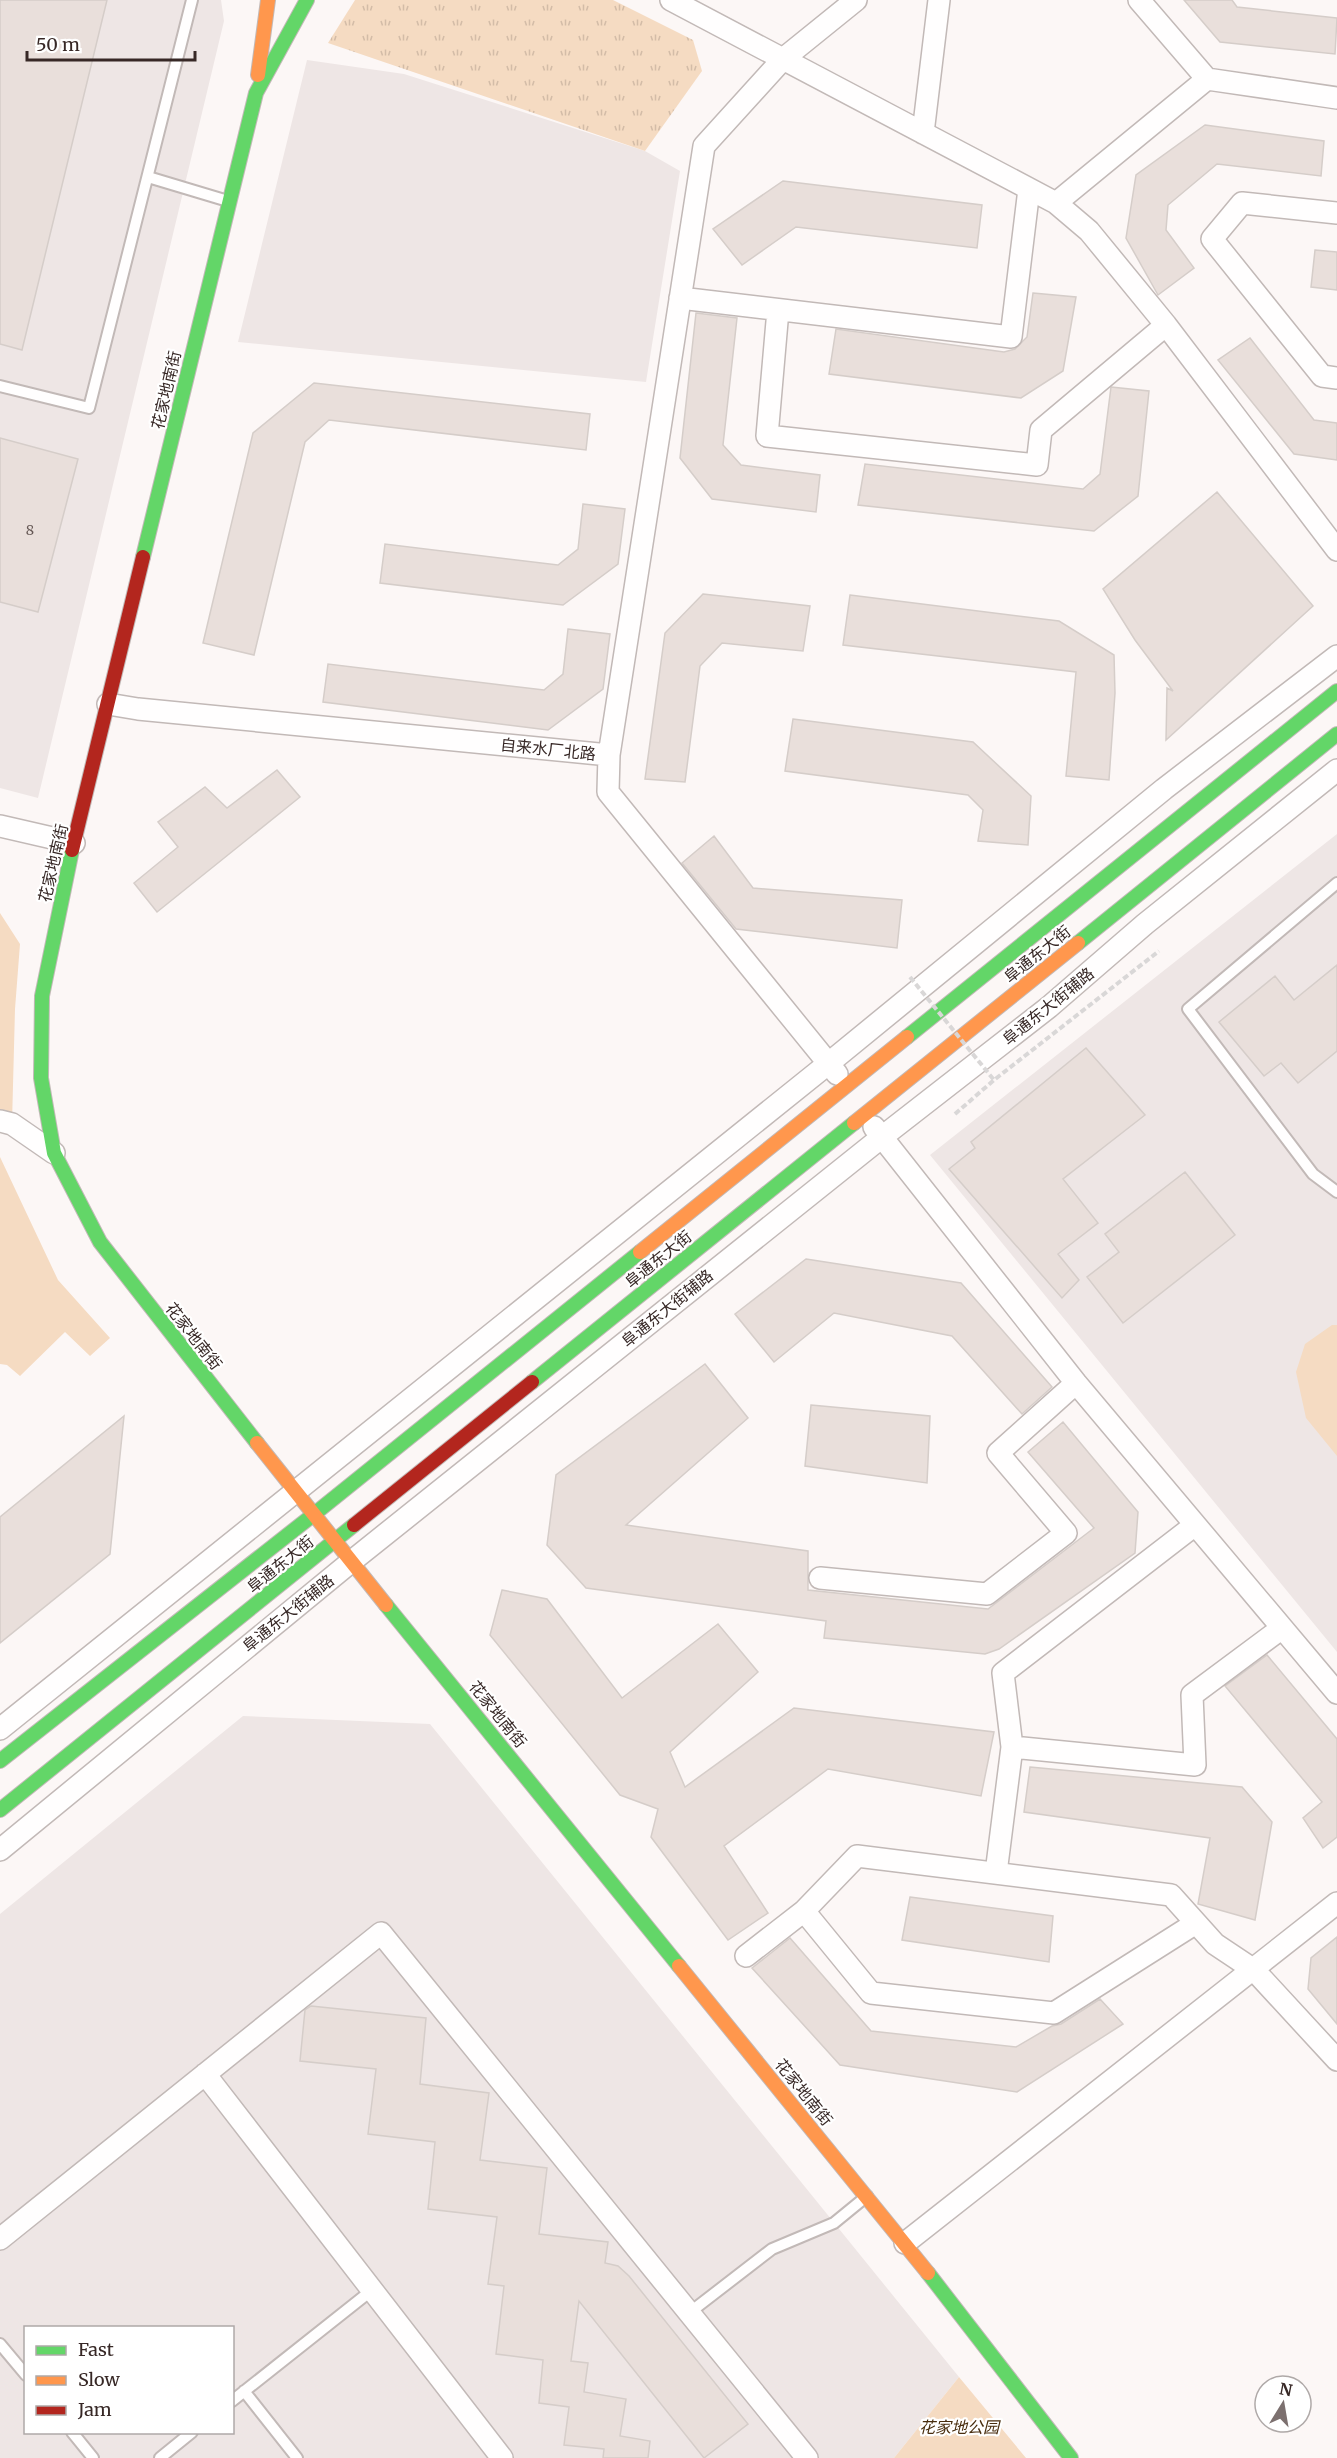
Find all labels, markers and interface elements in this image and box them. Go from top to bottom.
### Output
scale bar [27,24,195,62]
text: 50 m [36,33,80,56]
street label: 花家地南街 [147,349,185,431]
house number: 8 [26,521,34,539]
street label: 自来水厂北路 [499,734,597,764]
street label: 花家地南街 [34,822,72,904]
street label: 阜通东大街 [1000,921,1074,987]
street label: 阜通东大街辅路 [998,963,1098,1049]
street label: 阜通东大街 [621,1226,695,1292]
street label: 阜通东大街辅路 [617,1265,717,1351]
street label: 花家地南街 [161,1298,227,1374]
street label: 阜通东大街 [243,1531,317,1597]
street label: 阜通东大街辅路 [238,1570,338,1656]
street label: 花家地南街 [465,1677,531,1751]
street label: 花家地南街 [771,2055,837,2129]
legend [24,2326,234,2434]
text: Fast [78,2338,114,2361]
text: Slow [78,2368,121,2391]
north arrow [1253,2374,1313,2434]
text: N [1278,2378,1294,2400]
text: Jam [77,2398,112,2421]
park label: 花家地公园 [919,2417,1001,2437]

